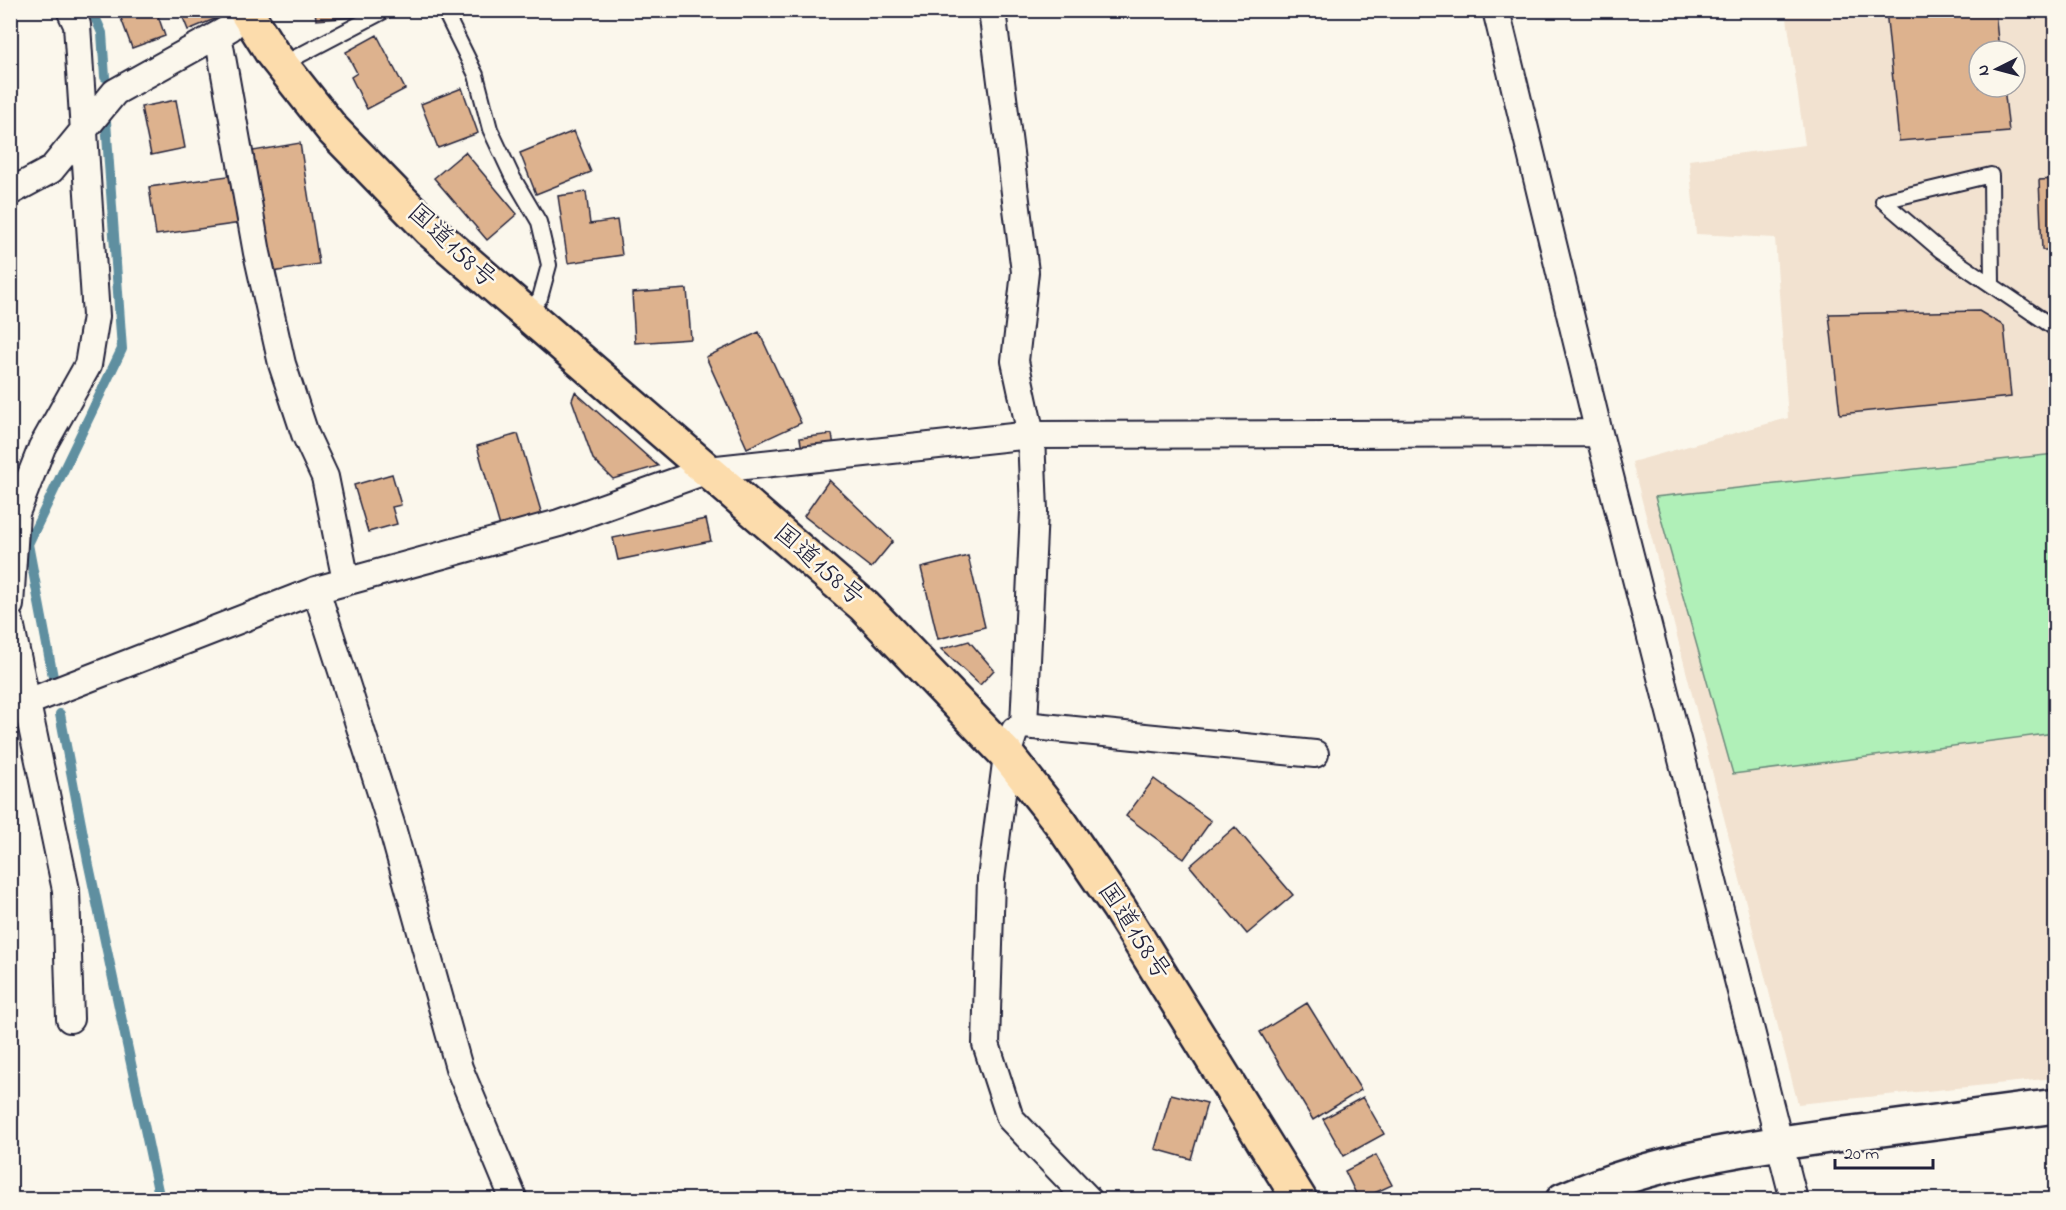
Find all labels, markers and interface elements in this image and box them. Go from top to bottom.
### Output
north arrow [1967,39,2027,99]
text: N [1972,64,1997,77]
street label: 国道158号 [397,195,505,299]
street label: 国道158号 [764,515,872,617]
street label: 国道158号 [1087,875,1179,989]
scale bar [1835,1132,1932,1170]
text: 20 m [1844,1142,1879,1168]

